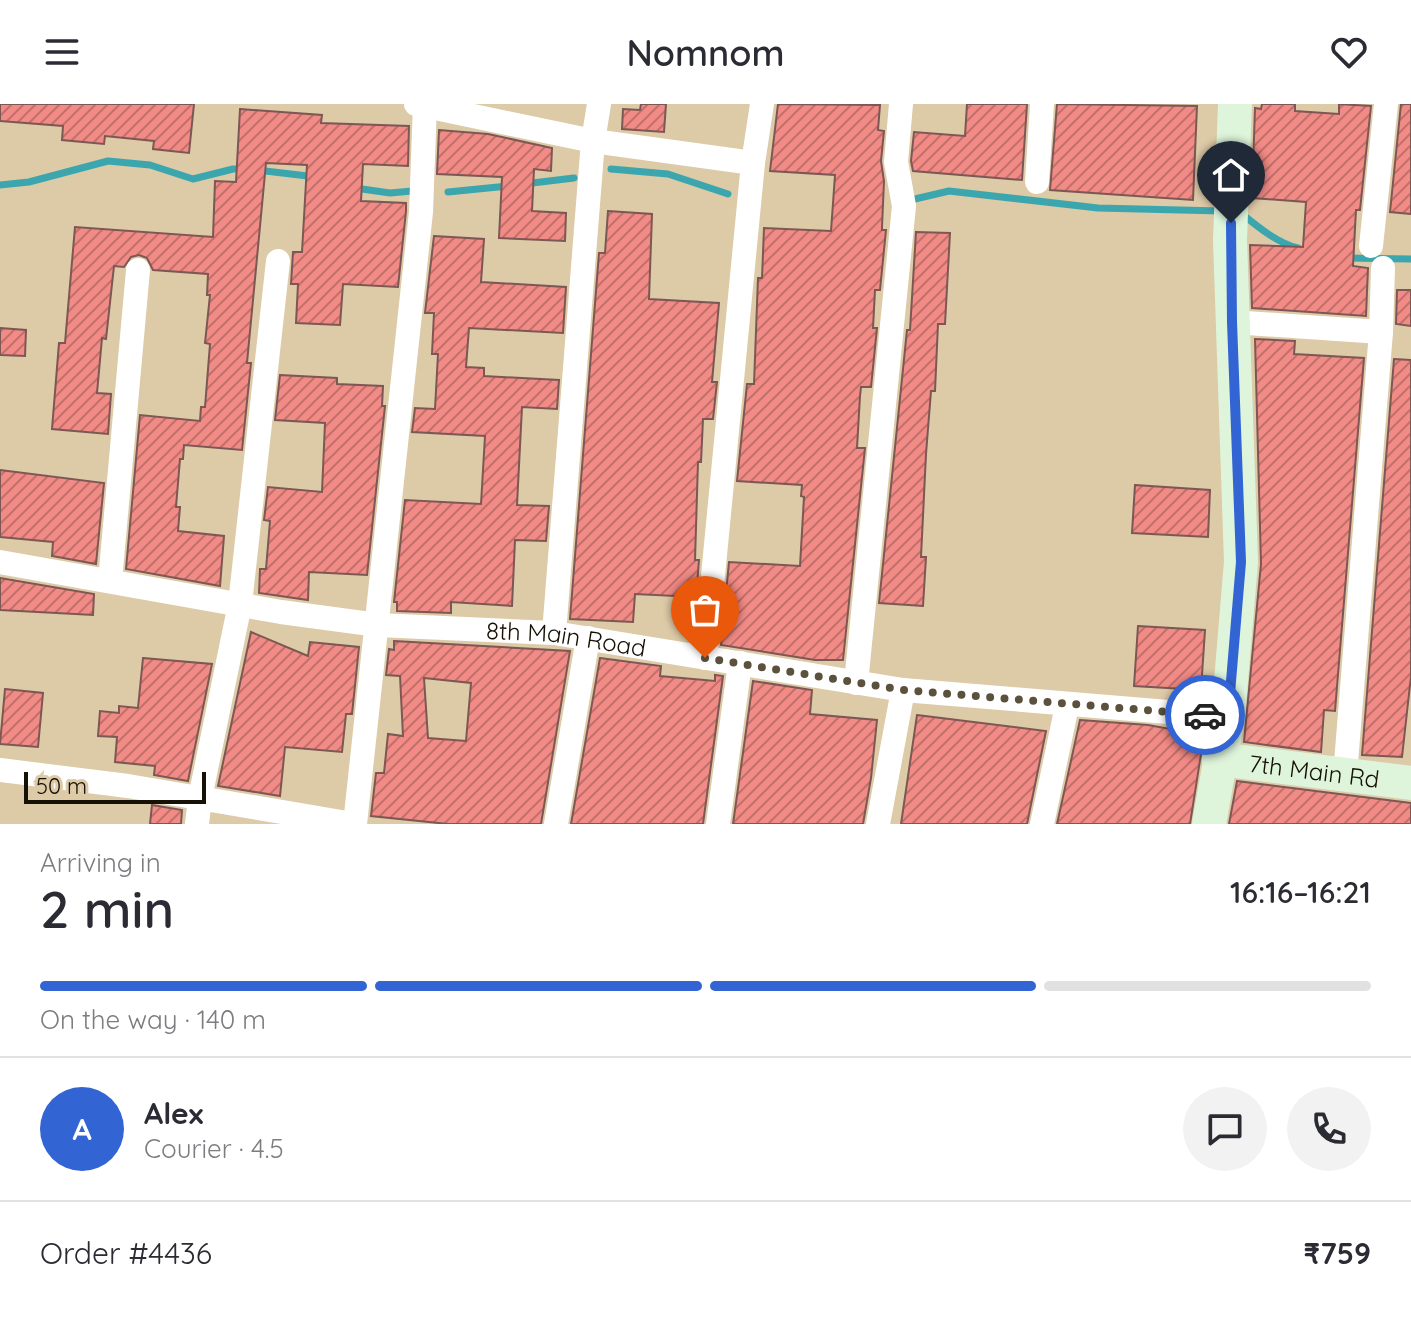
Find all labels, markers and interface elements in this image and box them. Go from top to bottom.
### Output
icon: menu [40,30,84,74]
text: Nomnom [626,30,785,75]
icon: heart [1327,30,1371,74]
pin [1197,141,1265,223]
icon: home [1209,153,1253,197]
pin [671,576,739,658]
icon: bag [683,588,727,632]
street label: 8th Main Road [485,615,648,663]
courier [1165,675,1245,755]
icon: car [1183,693,1227,737]
street label: 7th Main Rd [1247,748,1381,794]
scale bar [24,768,206,804]
text: 50 m [36,772,87,800]
text: Arriving in [40,846,161,879]
text: 16:16–16:21 [1230,873,1371,911]
text: 2 min [40,876,174,941]
text: On the way · 140 m [40,1003,266,1036]
button: chat [1183,1087,1267,1171]
button: phone [1287,1087,1371,1171]
text: Alex [144,1094,203,1132]
text: A [72,1110,92,1148]
text: Courier · 4.5 [144,1132,284,1165]
text: Order #4436 [40,1234,212,1272]
text: ₹759 [1304,1234,1371,1272]

